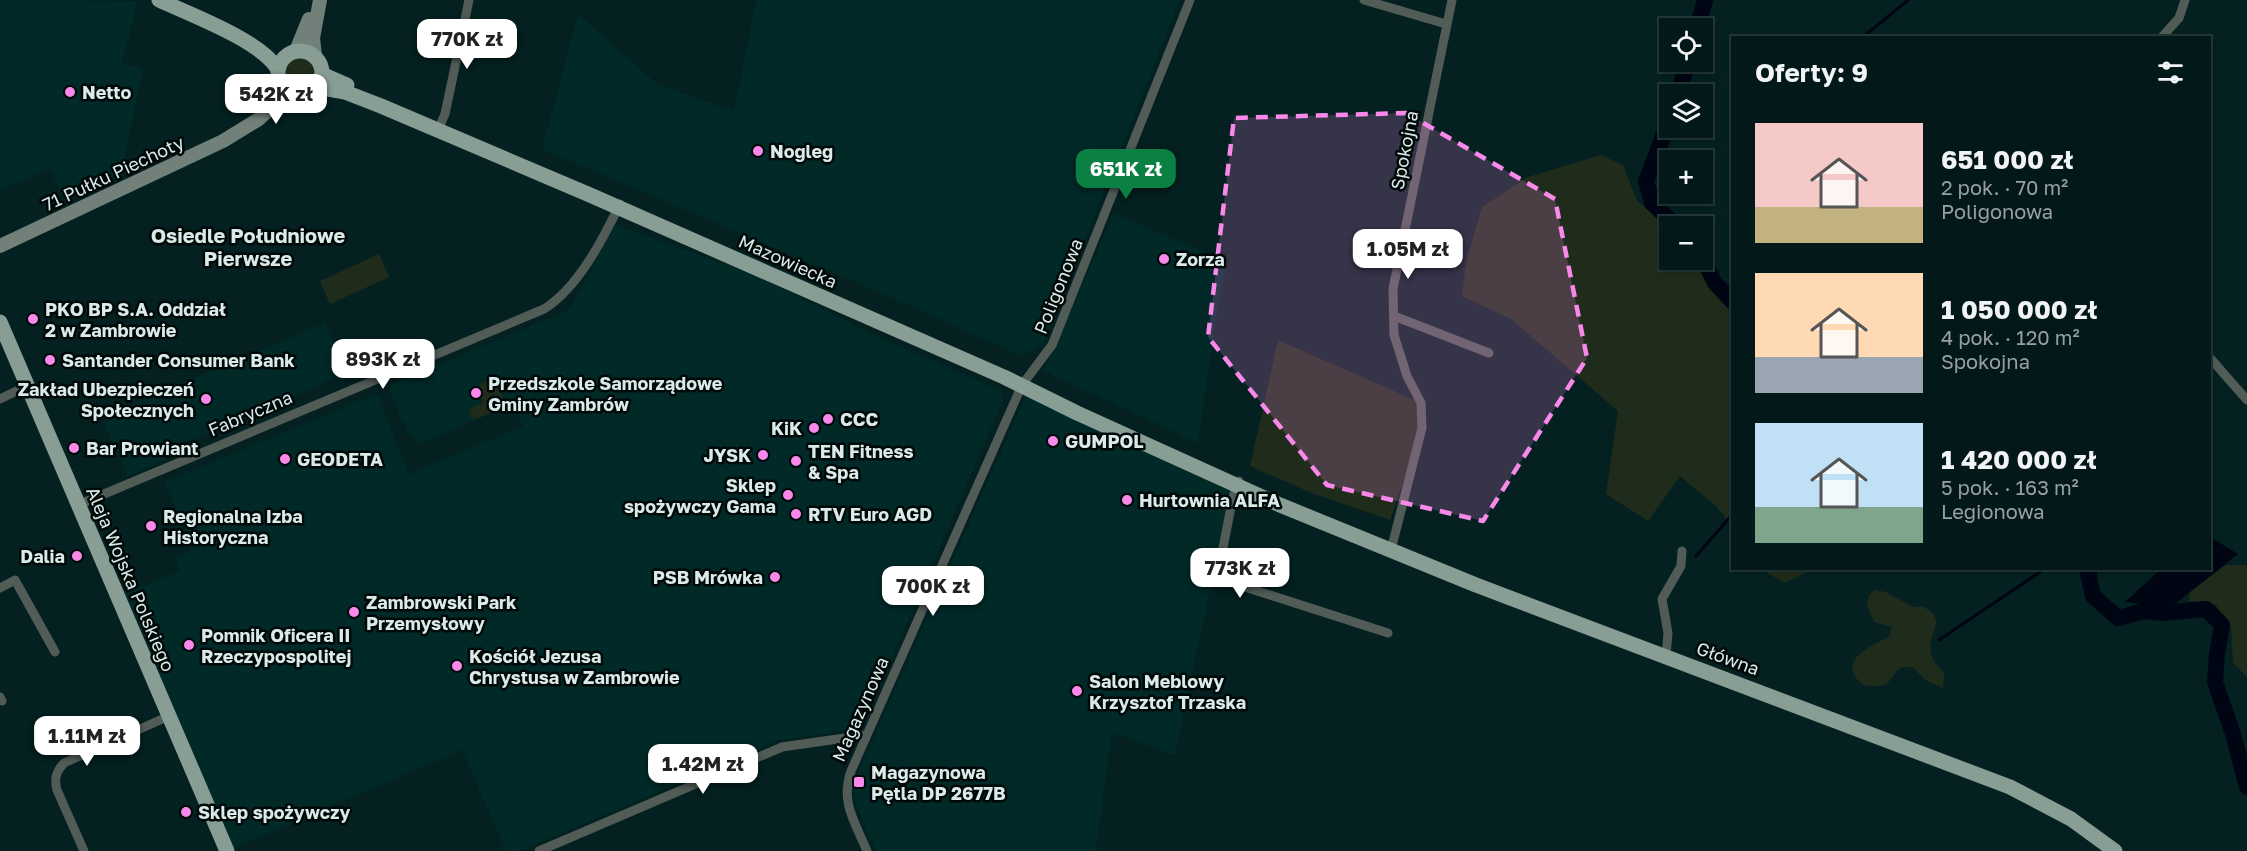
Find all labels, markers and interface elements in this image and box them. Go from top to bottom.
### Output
map controls [1659,18,1713,270]
button: locate [1659,18,1713,72]
pin: 770K zł [412,19,522,70]
text: 770K zł [431,26,503,50]
icon: filters [2154,56,2187,89]
text: Oferty: 9 [1755,57,1868,88]
pin: 542K zł [221,74,331,125]
place label: Netto [82,81,131,103]
text: 542K zł [239,81,313,105]
button: layers [1659,84,1713,138]
marker: Netto [63,85,77,99]
street label: Spokojna [1386,109,1422,191]
street label: 71 Pułku Piechoty [39,131,187,215]
place label: Nogleg [770,140,833,162]
marker: Nogleg [751,144,765,158]
text: 651 000 zł [1941,144,2073,175]
icon: home [1803,147,1875,219]
pin: 651K zł [1071,149,1181,200]
button: + [1659,150,1713,204]
text: 651K zł [1090,156,1162,180]
text: 2 pok. · 70 m² [1941,175,2068,199]
text: Poligonowa [1941,199,2053,223]
button: − [1659,216,1713,270]
district label: Osiedle Południowe Pierwsze [151,223,345,270]
pin: 1.05M zł [1346,229,1470,280]
street label: Mazowiecka [735,230,841,292]
street label: Poligonowa [1029,235,1087,337]
text: 1.05M zł [1367,236,1449,260]
place label: Zorza [1176,248,1225,270]
marker: Zorza [1157,252,1171,266]
text: 1 050 000 zł [1941,294,2097,325]
icon: home [1803,297,1875,369]
place label: PKO BP S.A. Oddział 2 w Zambrowie [45,298,226,341]
marker: PKO BP S.A. Oddział 2 w Zambrowie [26,312,40,326]
text: 4 pok. · 120 m² [1941,325,2080,349]
pin: 893K zł [328,339,438,390]
text: 893K zł [346,346,420,370]
place label: Santander Consumer Bank [62,349,295,371]
text: Spokojna [1941,349,2030,373]
marker: Santander Consumer Bank [43,353,57,367]
place label: Przedszkole Samorządowe Gminy Zambrów [488,372,723,415]
place label: Zakład Ubezpieczeń Społecznych [18,378,194,421]
street label: Fabryczna [205,385,295,441]
marker: Przedszkole Samorządowe Gminy Zambrów [469,386,483,400]
marker: Zakład Ubezpieczeń Społecznych [199,392,213,406]
place label: CCC [840,408,879,430]
marker: CCC [821,412,835,426]
place label: KiK [771,417,802,439]
marker: KiK [807,421,821,435]
place label: GUMPOL [1065,430,1144,452]
marker: GUMPOL [1046,434,1060,448]
place label: Bar Prowiant [86,437,199,459]
place label: TEN Fitness & Spa [808,440,914,483]
marker: Bar Prowiant [67,441,81,455]
place label: JYSK [704,444,751,466]
text: 1 420 000 zł [1941,444,2097,475]
icon: home [1803,447,1875,519]
place label: GEODETA [297,448,383,470]
marker: JYSK [756,448,770,462]
marker: GEODETA [278,452,292,466]
marker: TEN Fitness & Spa [789,454,803,468]
place label: Sklep spożywczy Gama [624,474,776,517]
text: 5 pok. · 163 m² [1941,475,2079,499]
street label: Aleja Wojska Polskiego [82,483,180,675]
marker: Sklep spożywczy Gama [781,488,795,502]
place label: Hurtownia ALFA [1139,489,1280,511]
marker: Hurtownia ALFA [1120,493,1134,507]
text: Legionowa [1941,499,2045,523]
place label: RTV Euro AGD [808,503,932,525]
place label: Regionalna Izba Historyczna [163,505,303,548]
marker: RTV Euro AGD [789,507,803,521]
marker: Regionalna Izba Historyczna [144,519,158,533]
place label: Dalia [20,545,65,567]
pin: 773K zł [1185,548,1295,599]
marker: Dalia [70,549,84,563]
text: 773K zł [1204,555,1276,579]
place label: PSB Mrówka [653,566,763,588]
pin: 700K zł [878,566,988,617]
marker: PSB Mrówka [768,570,782,584]
text: 700K zł [896,573,970,597]
place label: Zambrowski Park Przemysłowy [366,591,517,634]
marker: Zambrowski Park Przemysłowy [347,605,361,619]
place label: Pomnik Oficera II Rzeczypospolitej [201,624,351,667]
street label: Główna [1694,637,1762,679]
marker: Pomnik Oficera II Rzeczypospolitej [182,638,196,652]
place label: Kościół Jezusa Chrystusa w Zambrowie [469,645,680,688]
street label: Magazynowa [827,653,893,765]
marker: Kościół Jezusa Chrystusa w Zambrowie [450,659,464,673]
place label: Salon Meblowy Krzysztof Trzaska [1089,670,1246,713]
marker: Salon Meblowy Krzysztof Trzaska [1070,684,1084,698]
pin: 1.11M zł [25,716,149,767]
text: 1.11M zł [48,723,126,747]
pin: 1.42M zł [641,744,765,795]
text: 1.42M zł [662,751,744,775]
place label: Magazynowa Pętla DP 2677B [871,761,1006,804]
marker: Magazynowa Pętla DP 2677B [852,775,866,789]
place label: Sklep spożywczy [198,801,350,823]
marker: Sklep spożywczy [179,805,193,819]

